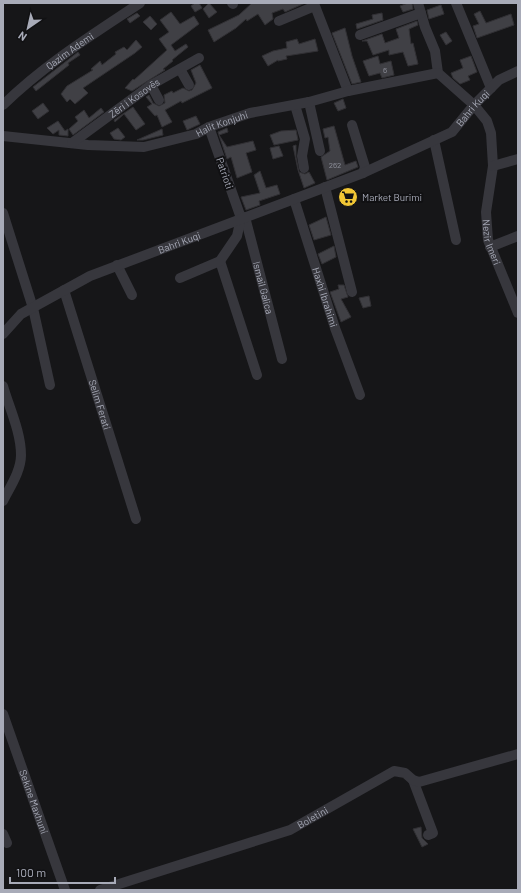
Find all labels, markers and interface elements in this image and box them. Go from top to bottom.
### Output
north arrow [8,8,48,48]
text: N [15,29,29,44]
street label: Qazim Ademi [43,30,96,72]
house number: 6 [383,65,387,75]
street label: Zëri i Kosovës [106,75,162,120]
street label: Bahri Kuqi [453,87,492,129]
street label: Halit Konjuhi [194,108,249,139]
street label: Patrioti [214,156,236,190]
house number: 262 [329,160,341,170]
supermarket icon: Market Burimi [337,186,359,208]
place label: Market Burimi [362,191,422,203]
street label: Nezir Imeri [481,219,504,267]
street label: Bahri Kuqi [156,229,202,256]
street label: Ismail Galica [251,260,276,315]
street label: Haxhi Ibrahimi [310,266,340,329]
street label: Selim Ferati [86,378,113,431]
street label: Sekine Maxhuni [17,768,51,835]
street label: Boletini [295,804,330,831]
scale bar [10,859,115,885]
text: 100 m [16,865,46,879]

